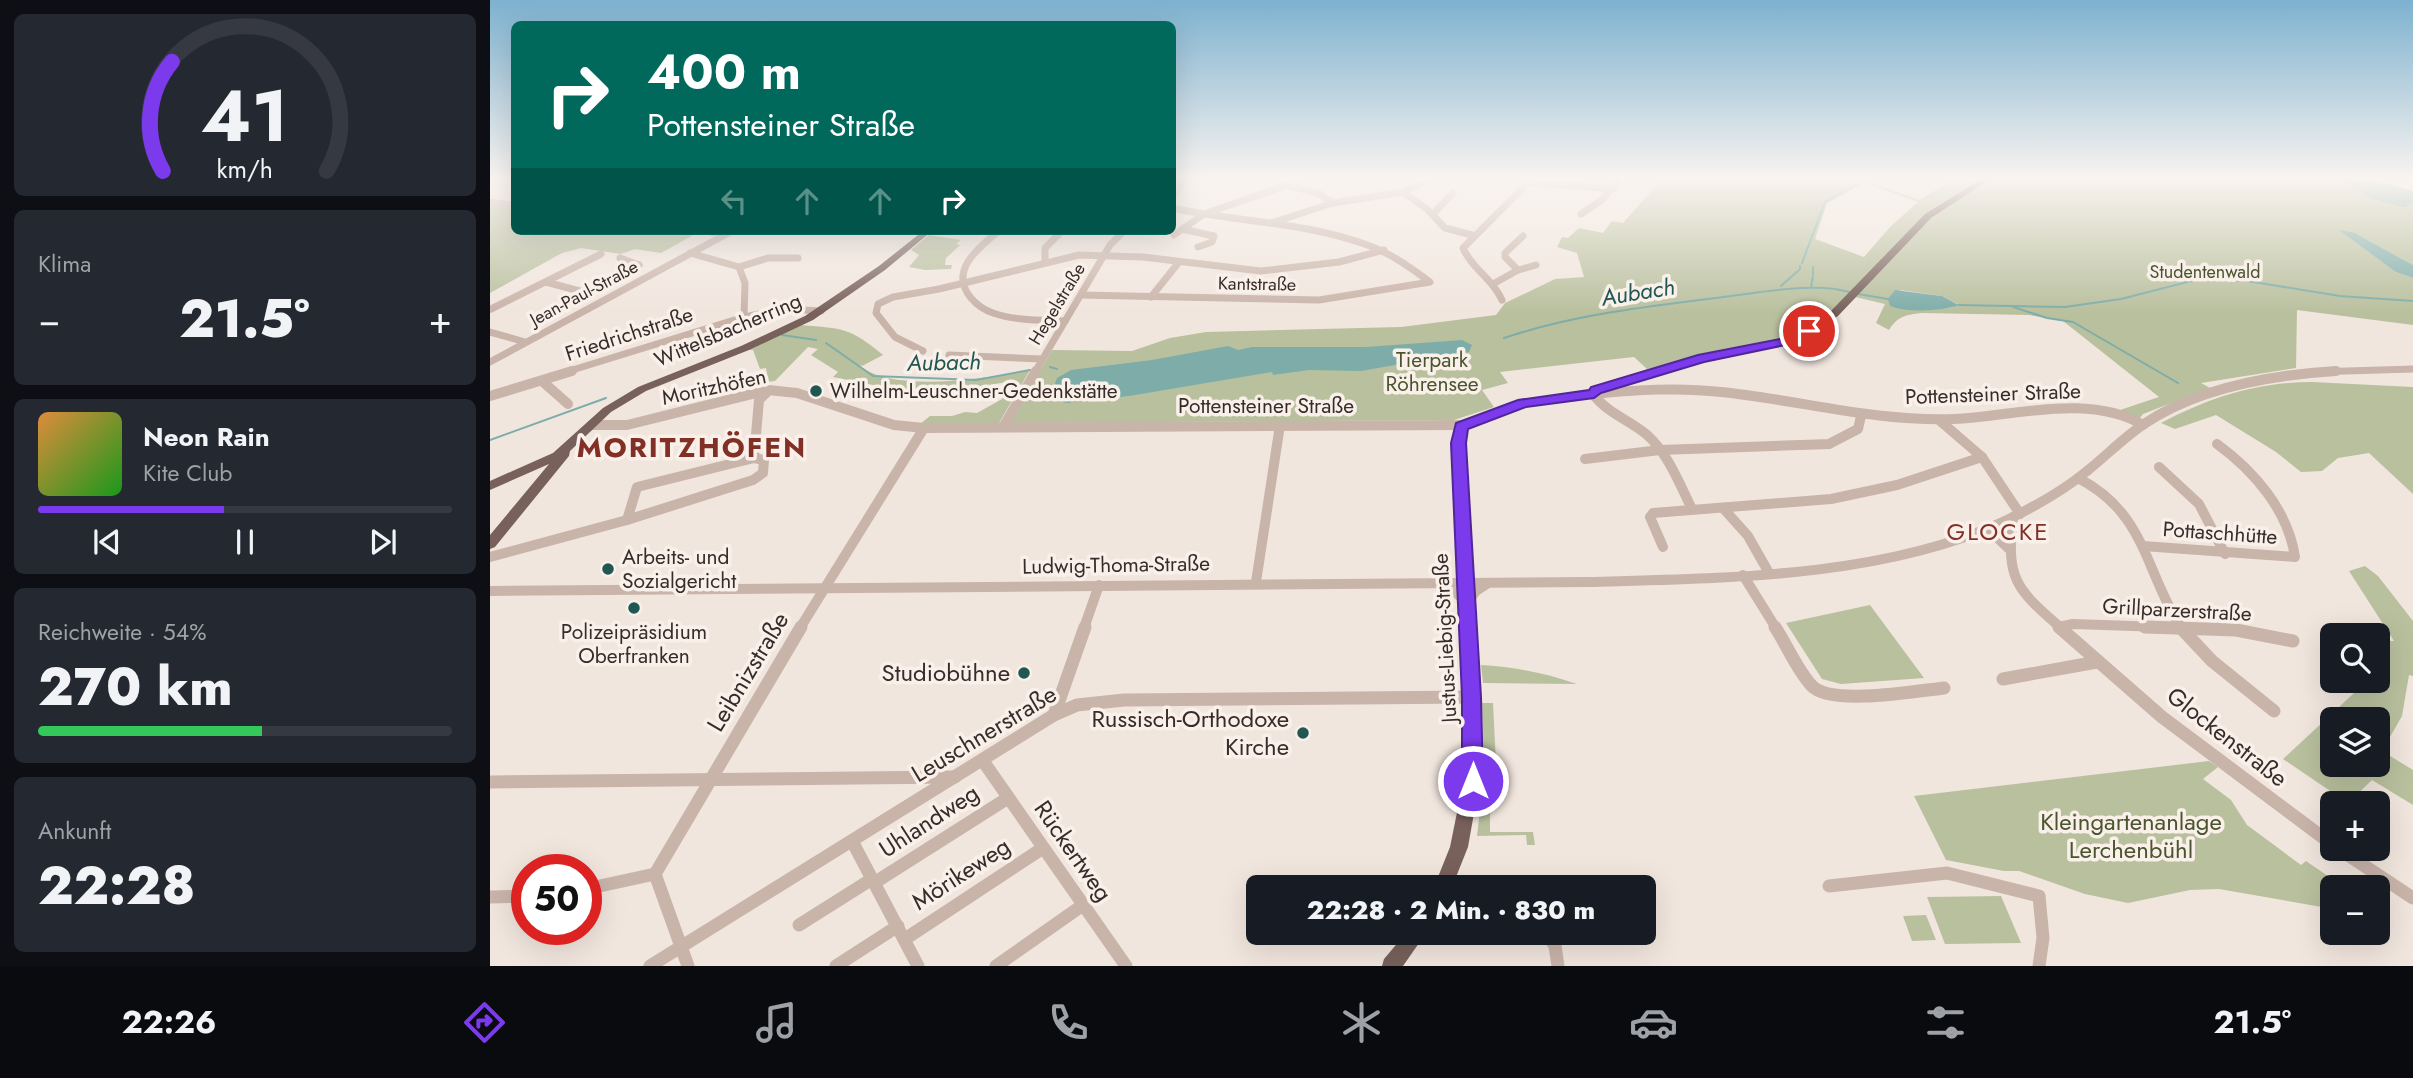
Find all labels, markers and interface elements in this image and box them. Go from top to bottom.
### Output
text: 400 m [647,37,801,107]
icon: right [532,49,623,140]
text: 41 [201,63,289,168]
text: Pottensteiner Straße [647,102,915,148]
text: km/h [217,151,273,187]
icon: left [715,182,753,220]
icon: ahead [788,182,826,220]
icon: ahead [861,182,899,220]
icon: right [934,182,972,220]
text: Klima [38,247,91,281]
street label: Jean-Paul-Straße [523,254,643,333]
street label: Hegelstraße [1022,258,1092,350]
park label: Studentenwald [2150,259,2260,285]
water label: Aubach [1598,269,1677,315]
street label: Kantstraße [1218,270,1296,298]
text: 21.5° [179,281,310,357]
street label: Wittelsbacherring [650,285,806,375]
text: − [38,292,60,347]
text: + [429,292,452,347]
street label: Friedrichstraße [561,299,697,369]
pin [1779,301,1839,361]
icon: arrive [1790,312,1828,350]
water label: Aubach [906,344,981,380]
park label: Tierpark Röhrensee [1385,345,1479,399]
street label: Moritzhöfen [659,361,769,413]
place label: Wilhelm-Leuschner-Gedenkstätte [830,376,1118,406]
street label: Pottensteiner Straße [1905,376,2082,412]
marker: Wilhelm-Leuschner-Gedenkstätte [808,383,824,399]
street label: Pottensteiner Straße [1178,391,1354,421]
text: Neon Rain [143,418,270,456]
district label: MORITZHÖFEN [577,427,807,468]
text: Kite Club [143,456,232,490]
district label: GLOCKE [1947,514,2049,549]
street label: Pottaschhütte [2162,514,2279,552]
icon: previous [88,523,126,561]
icon: pause [226,523,264,561]
icon: next [364,523,402,561]
place label: Arbeits- und Sozialgericht [622,542,736,596]
street label: Ludwig-Thoma-Straße [1022,548,1210,582]
street label: Justus-Liebig-Straße [1426,552,1465,726]
marker: Arbeits- und Sozialgericht [600,561,616,577]
street label: Grillparzerstraße [2102,591,2253,629]
marker: Polizeipräsidium Oberfranken [626,600,642,616]
street label: Leibnizstraße [698,605,797,738]
text: Reichweite · 54% [38,615,207,649]
place label: Polizeipräsidium Oberfranken [561,617,707,671]
map controls [2320,623,2390,945]
button: search [2320,623,2390,693]
text: 270 km [38,649,232,725]
place label: Studiobühne [882,655,1010,690]
marker: Studiobühne [1016,665,1032,681]
street label: Leuschnerstraße [905,676,1063,791]
street label: Glockenstraße [2159,678,2295,795]
place label: Russisch-Orthodoxe Kirche [1091,701,1289,764]
button: layers [2320,707,2390,777]
marker: Russisch-Orthodoxe Kirche [1295,725,1311,741]
position arrow [1436,744,1510,818]
street label: Uhlandweg [872,775,986,866]
button: + [2320,791,2390,861]
street label: Rückertweg [1026,793,1121,908]
park label: Kleingartenanlage Lerchenbühl [2040,804,2222,867]
text: Ankunft [38,814,111,848]
street label: Mörikeweg [905,829,1017,919]
text: 22:28 [38,848,195,924]
speed limit sign: 50 [511,854,602,945]
button: − [2320,875,2390,945]
text: 22:28 · 2 Min. · 830 m [1307,891,1595,929]
icon: directions [460,998,509,1047]
icon: music [752,998,801,1047]
icon: phone [1044,998,1093,1047]
icon: climate [1337,998,1386,1047]
icon: car [1629,998,1678,1047]
icon: filters [1921,998,1970,1047]
text: 22:26 [122,999,216,1045]
text: 21.5° [2214,999,2291,1045]

